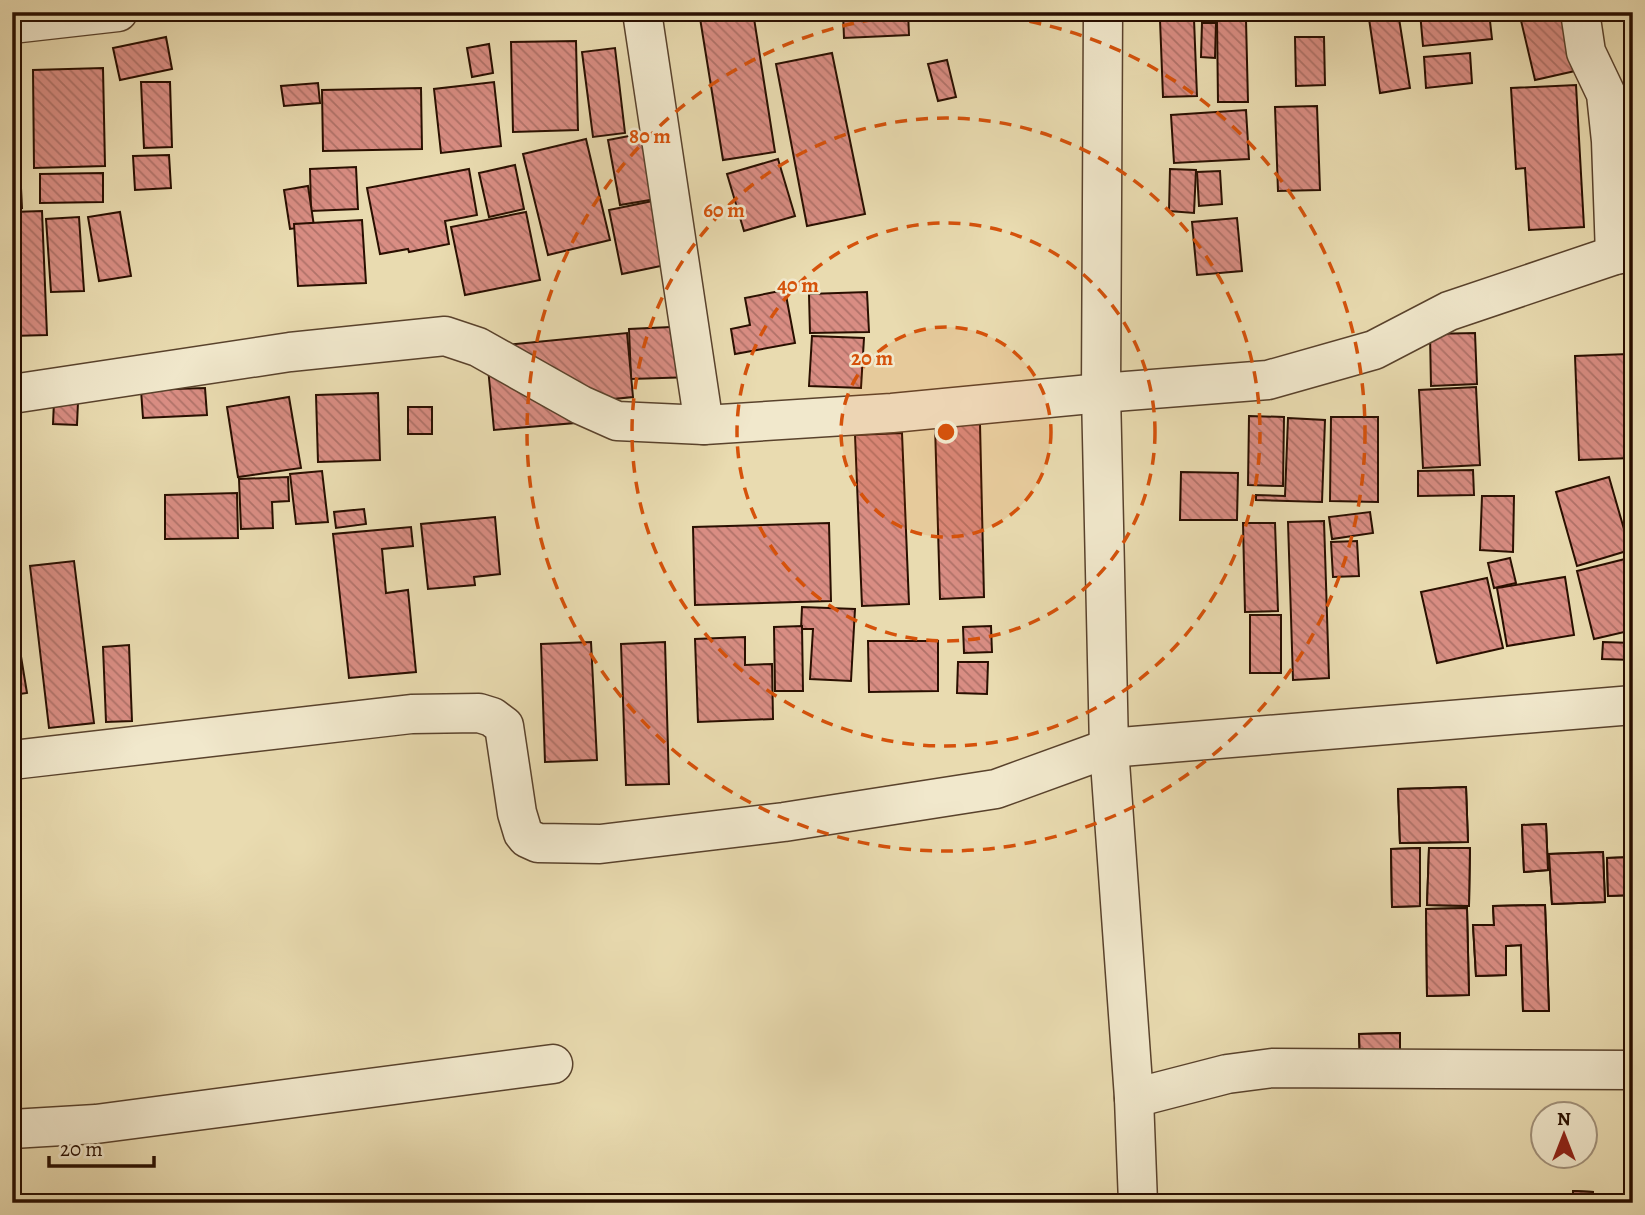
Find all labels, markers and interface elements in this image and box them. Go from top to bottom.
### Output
text: 80 m [629,122,671,150]
text: 60 m [703,196,745,224]
text: 40 m [777,271,819,299]
text: 20 m [851,344,893,372]
centre of rings [934,420,958,444]
north arrow [1530,1100,1600,1170]
text: N [1557,1106,1571,1132]
scale bar [49,1124,154,1168]
text: 20 m [60,1135,103,1163]

